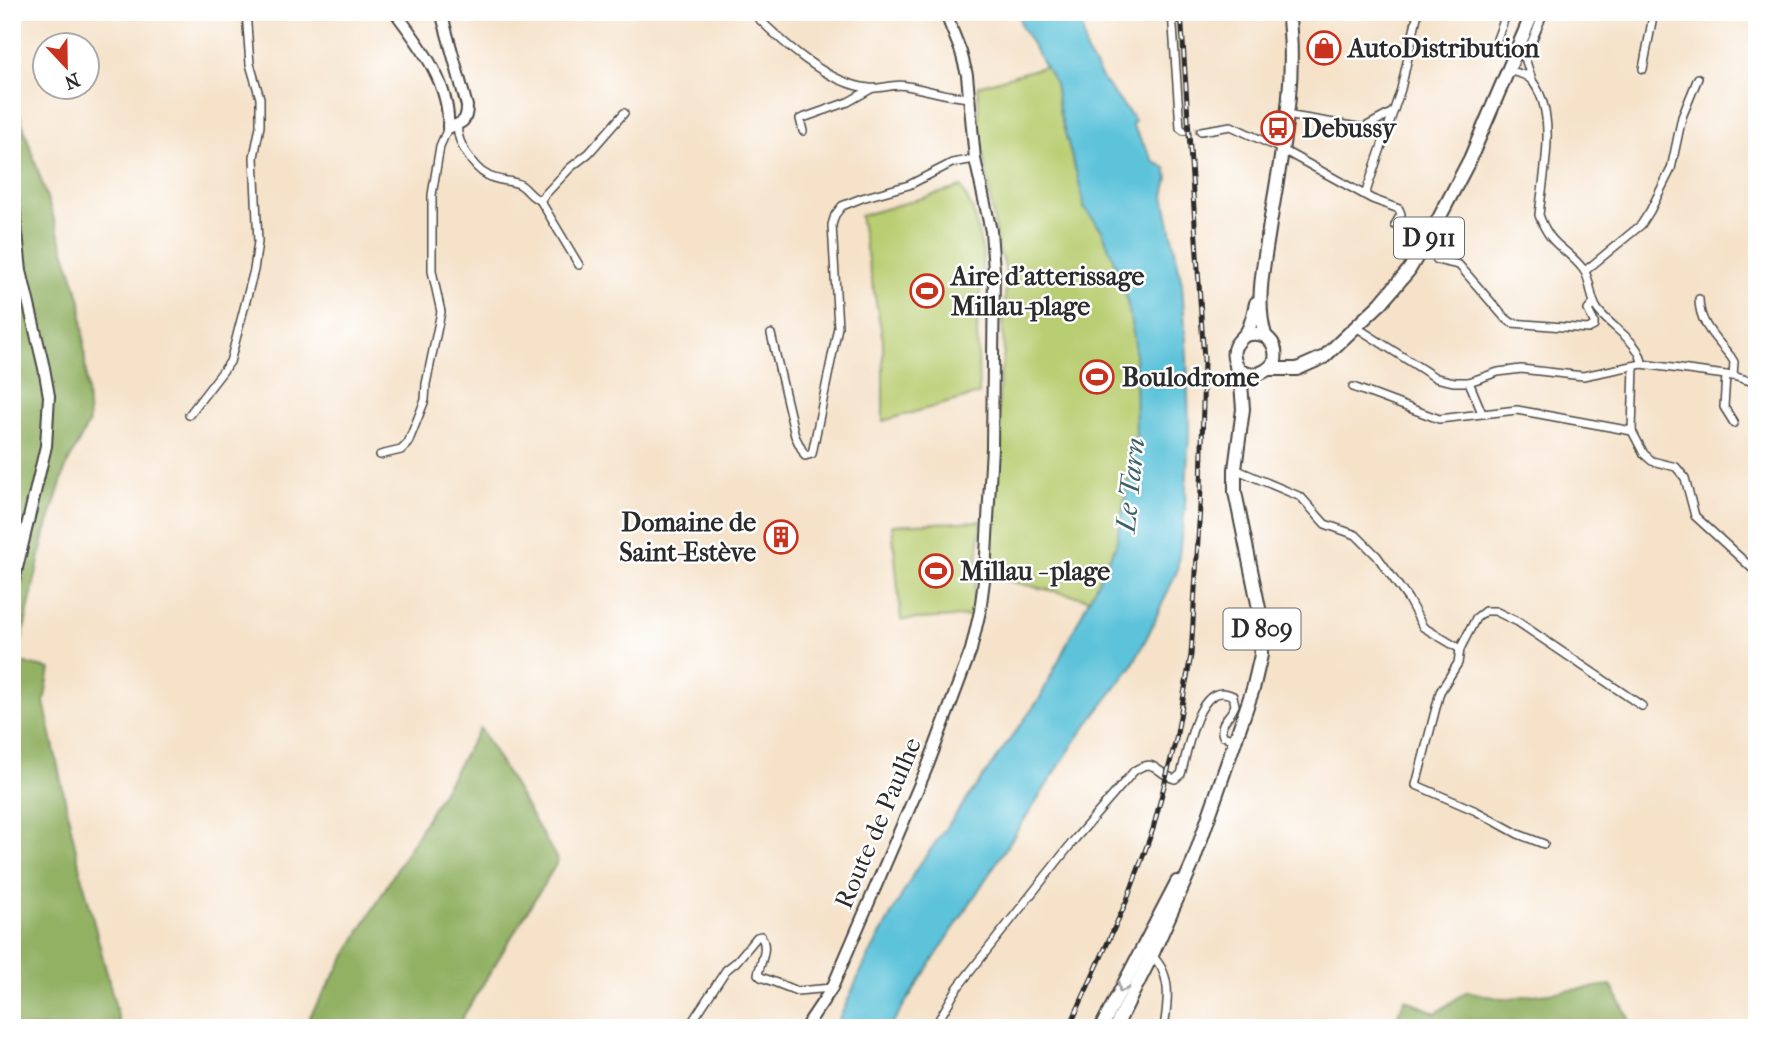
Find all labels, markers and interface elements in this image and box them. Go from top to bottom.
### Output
shop icon: AutoDistribution [1305,29,1343,67]
north arrow [32,32,102,102]
place label: AutoDistribution [1346,33,1540,64]
text: N [61,68,83,94]
bus stop icon: Debussy [1259,109,1297,147]
place label: Debussy [1302,113,1398,144]
road number: D 911 [1394,218,1464,258]
place label: Aire d'atterissage Millau-plage [949,261,1145,322]
sports icon: Aire d'atterissage Millau-plage [908,272,946,310]
sports icon: Boulodrome [1078,358,1116,396]
place label: Boulodrome [1122,362,1259,393]
water label: Le Tarn [1108,436,1151,536]
place label: Domaine de Saint-Estève [619,507,756,568]
building icon: Domaine de Saint-Estève [762,518,800,556]
sports icon: Millau - plage [917,552,955,590]
place label: Millau - plage [960,556,1110,587]
road number: D 809 [1224,608,1300,650]
street label: Route de Paulhe [828,733,928,913]
one-way arrow [1117,981,1130,993]

